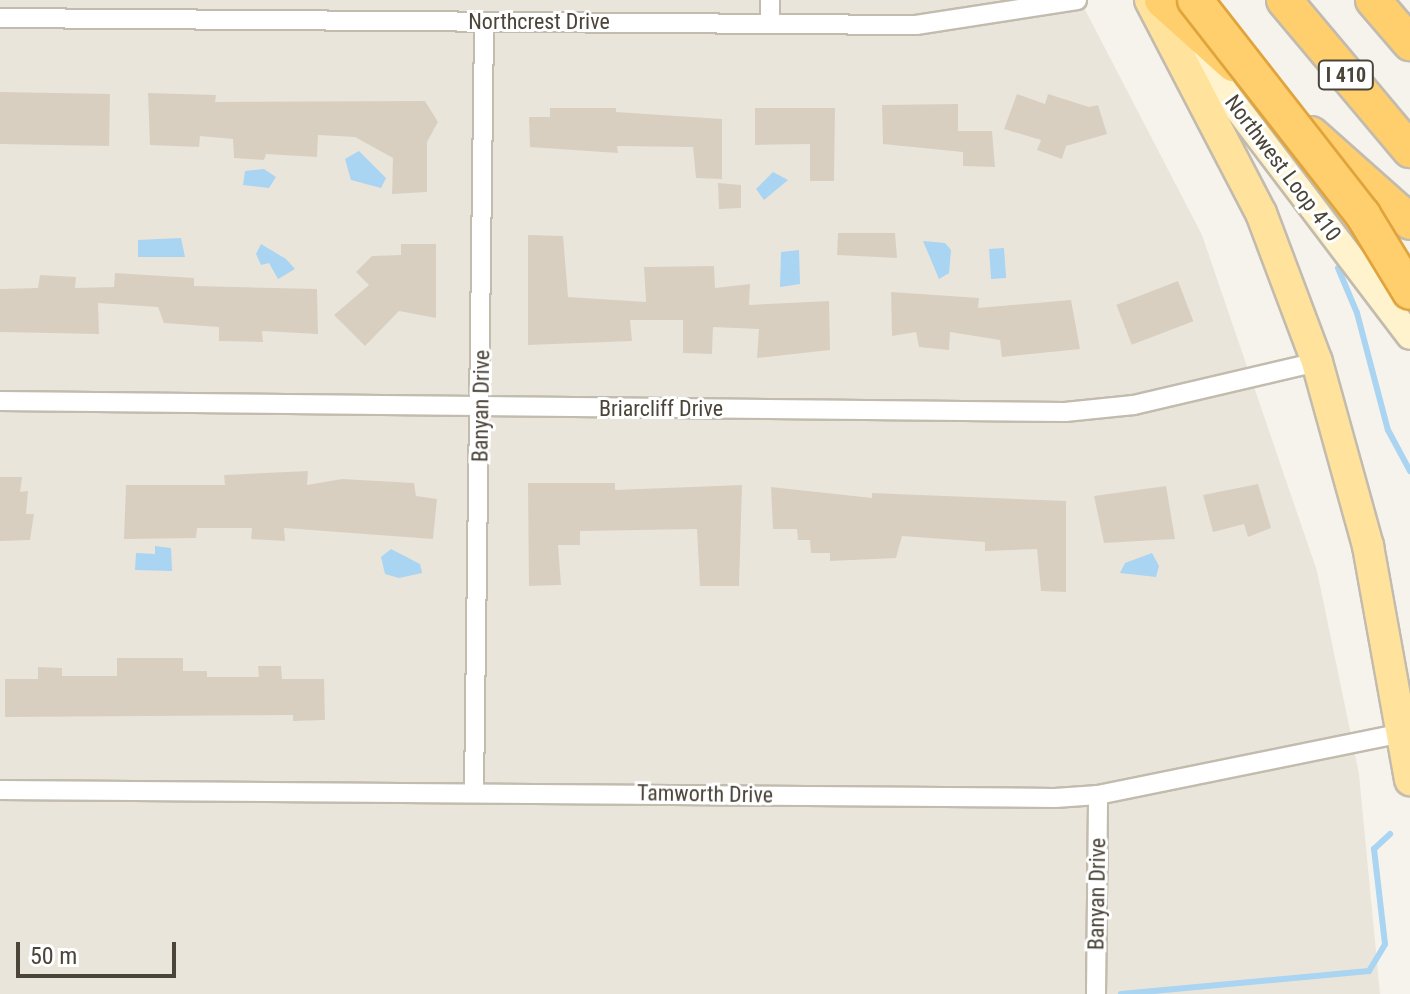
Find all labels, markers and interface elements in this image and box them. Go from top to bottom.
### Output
street label: Northcrest Drive [468,9,610,35]
road number: I 410 [1316,59,1376,91]
street label: Northwest Loop 410 [1219,90,1347,246]
street label: Banyan Drive [467,350,495,462]
street label: Briarcliff Drive [599,396,723,422]
street label: Tamworth Drive [637,780,773,808]
street label: Banyan Drive [1083,838,1111,950]
scale bar [20,926,180,976]
text: 50 m [30,942,77,970]

